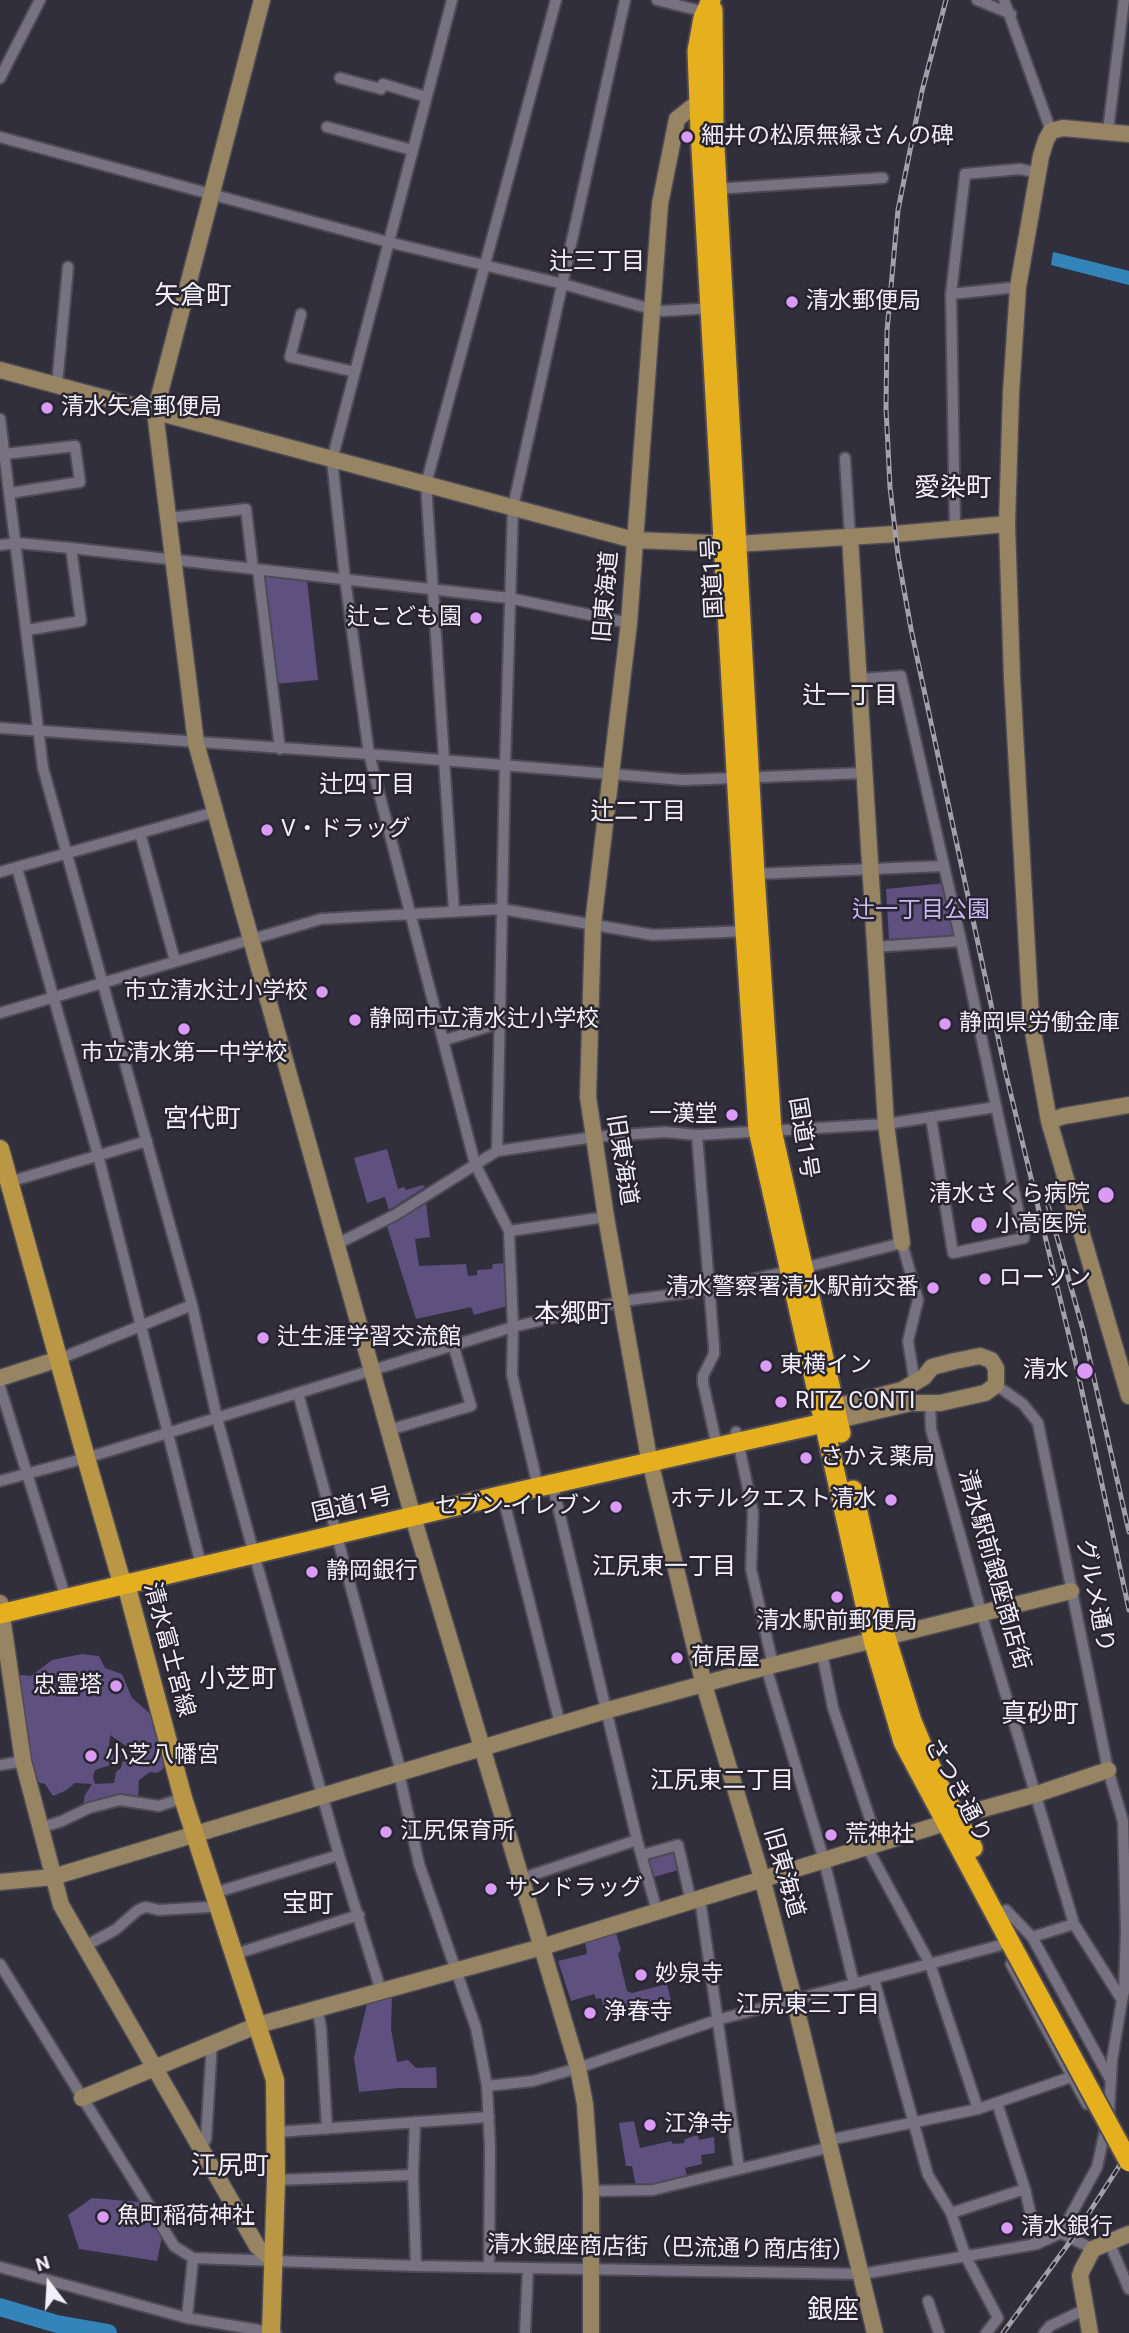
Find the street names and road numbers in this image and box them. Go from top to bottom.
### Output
street label: 国道1号 [698,536,730,620]
street label: 旧東海道 [589,550,625,644]
street label: 国道1号 [782,1095,822,1181]
street label: 旧東海道 [600,1112,642,1208]
street label: 清水駅前銀座商店街 [951,1467,1035,1673]
street label: 国道1号 [309,1483,395,1529]
street label: グルメ通り [1069,1537,1119,1655]
street label: 清水富士宮線 [137,1580,199,1720]
street label: さつき通り [918,1734,996,1848]
street label: 旧東海道 [757,1825,809,1921]
street label: 清水銀座商店街（巴流通り商店街） [487,2232,855,2266]

